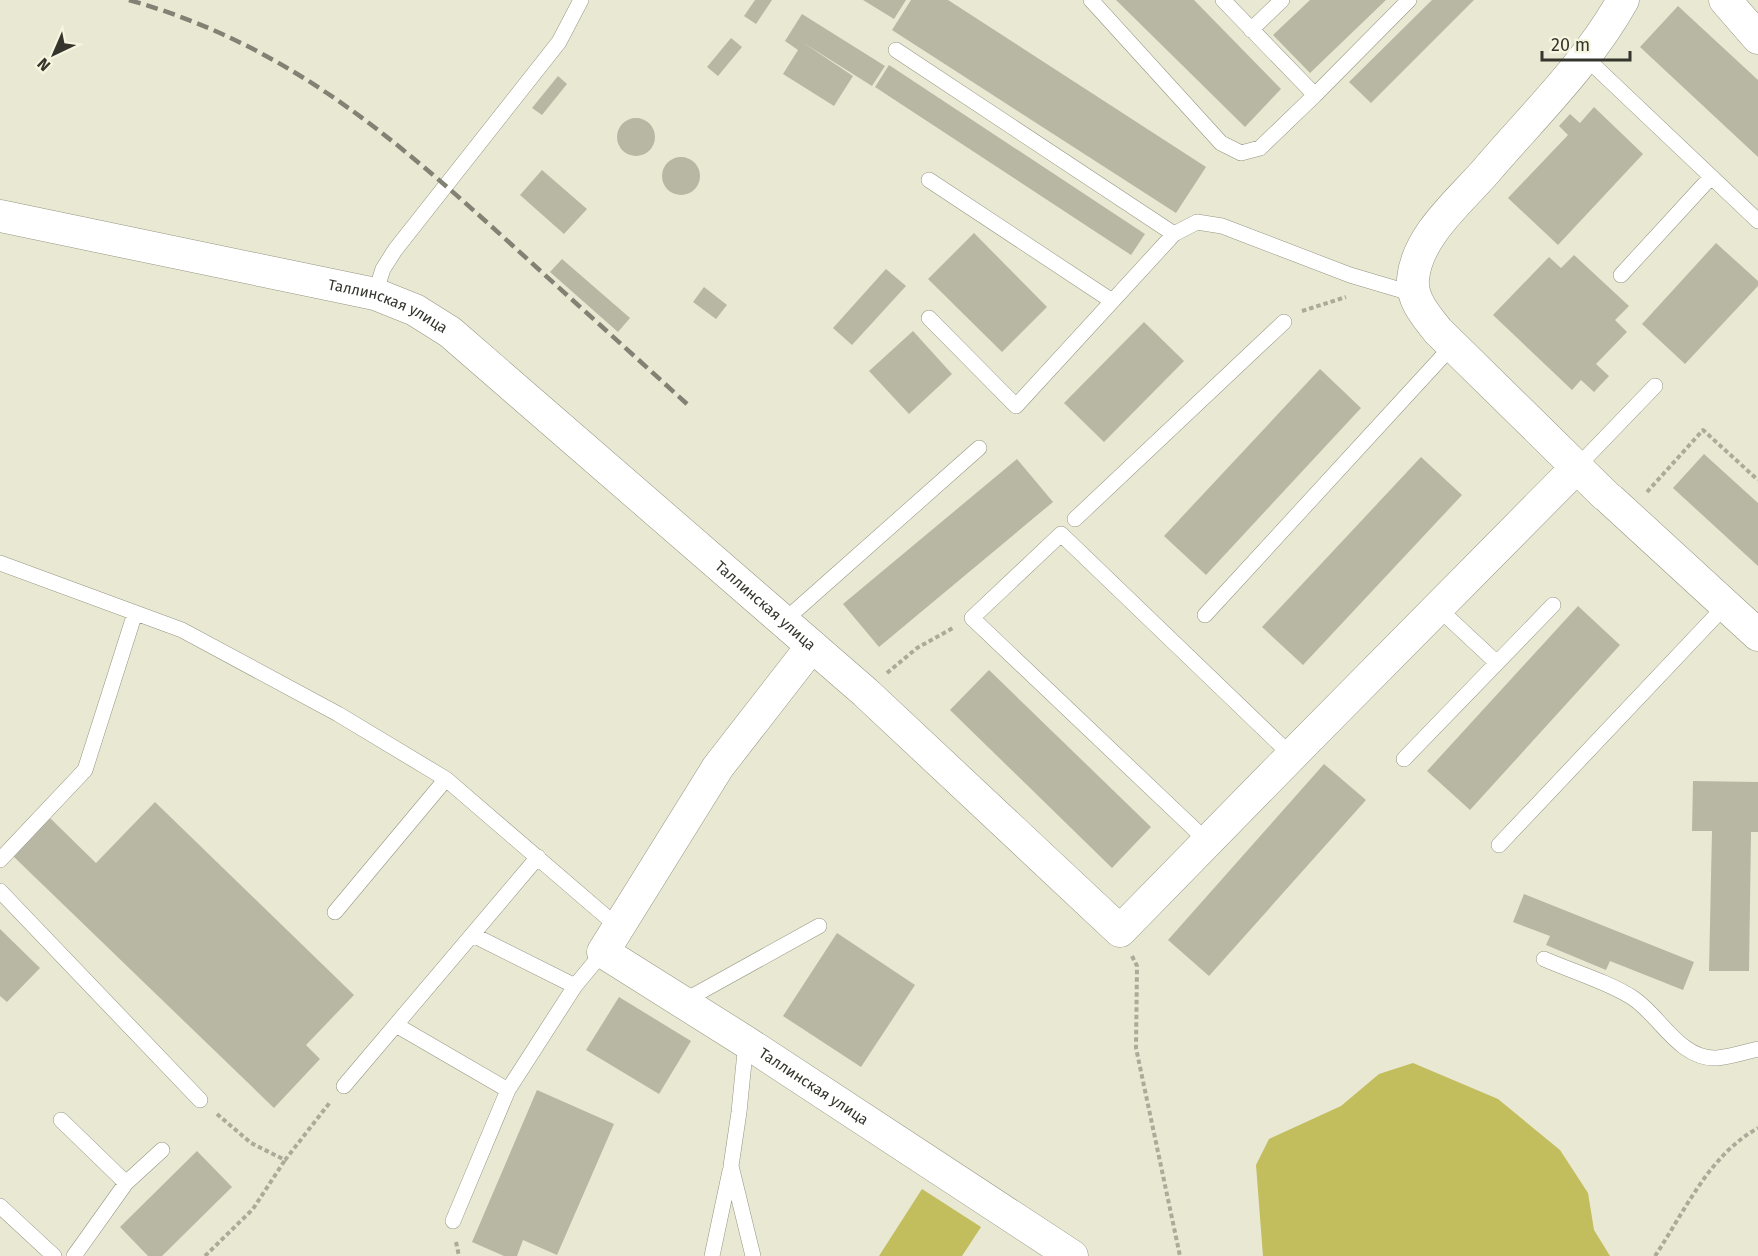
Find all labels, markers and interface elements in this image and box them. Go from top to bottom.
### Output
north arrow [24,24,84,84]
scale bar [1542,24,1630,62]
text: 20 m [1551,34,1590,56]
text: N [34,54,54,75]
street label: Таллинская улица [326,275,451,337]
street label: Таллинская улица [711,557,819,654]
street label: Таллинская улица [756,1044,872,1129]

